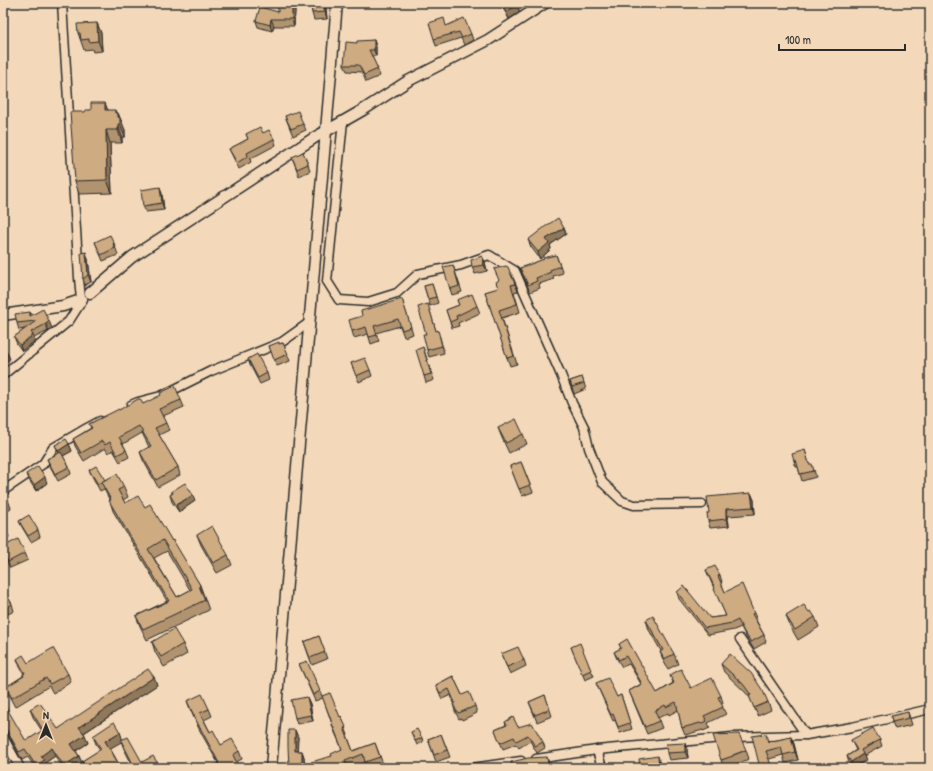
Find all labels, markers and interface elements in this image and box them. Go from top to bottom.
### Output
scale bar [779,26,905,52]
text: 100 m [785,31,811,48]
north arrow [26,705,66,745]
text: N [43,708,49,722]

